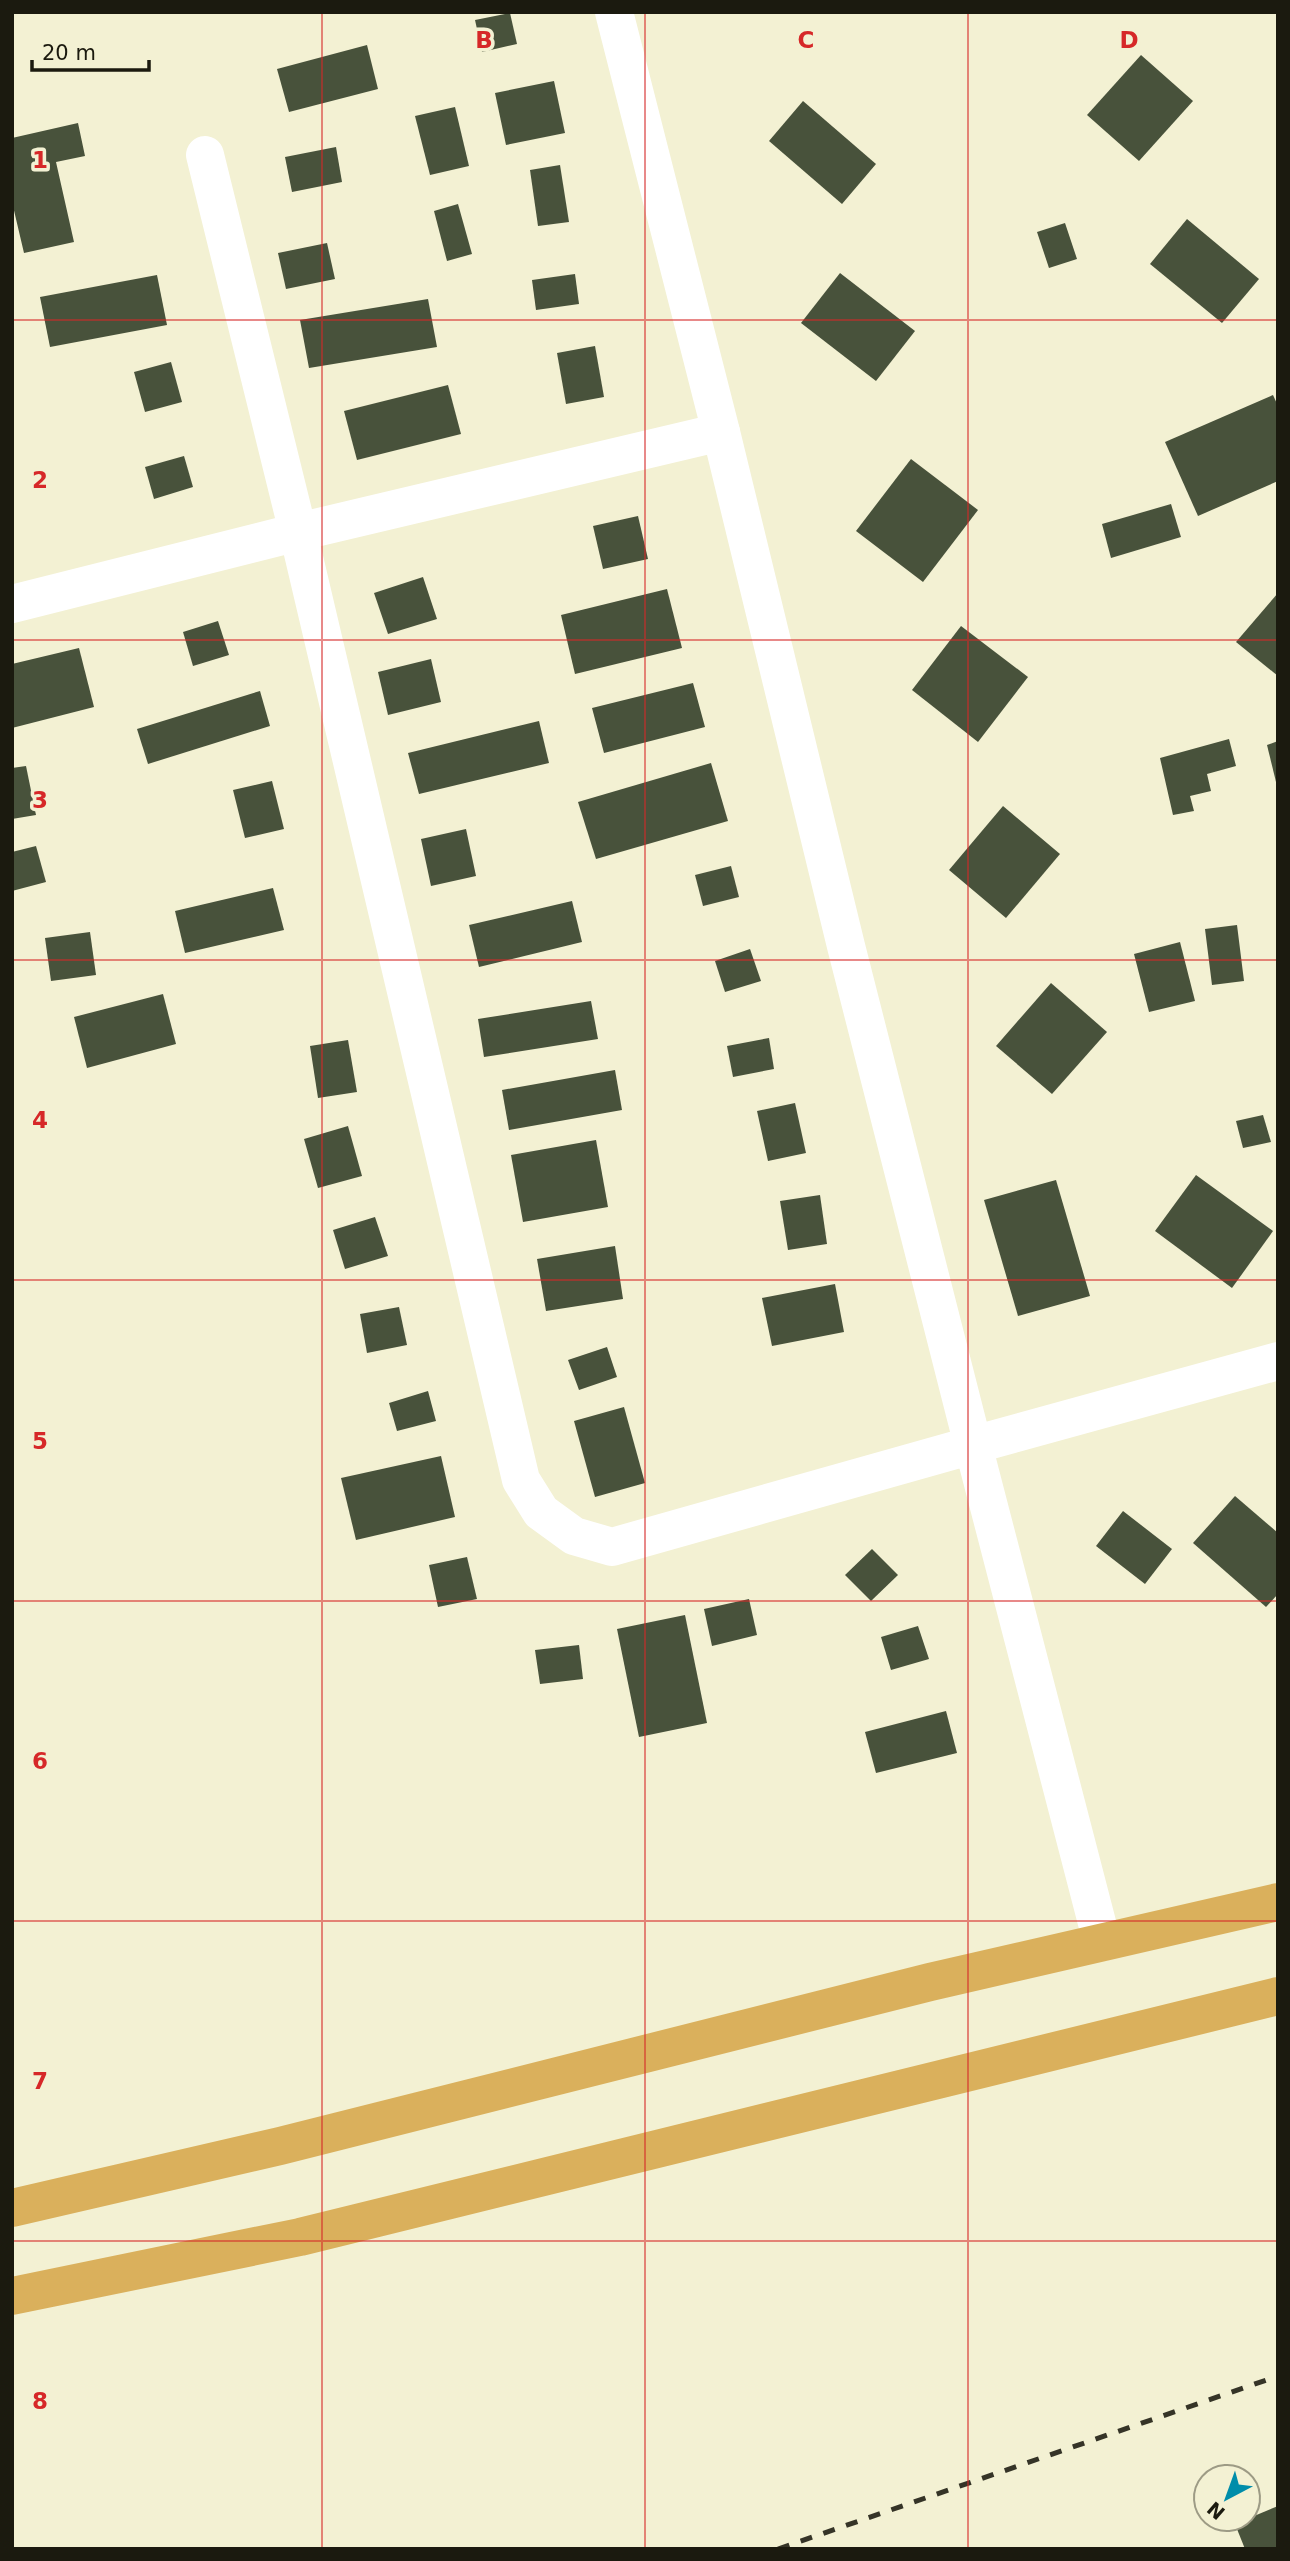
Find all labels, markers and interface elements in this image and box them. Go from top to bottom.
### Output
text: B [475,27,493,53]
text: C [798,27,814,53]
text: D [1119,27,1139,53]
scale bar [32,28,149,72]
text: 20 m [42,41,96,65]
text: 1 [32,147,48,173]
text: 2 [32,467,48,493]
text: 3 [32,787,48,813]
text: 4 [32,1107,48,1133]
text: 5 [32,1428,48,1454]
text: 6 [32,1748,48,1774]
text: 7 [32,2068,48,2094]
text: 8 [32,2388,48,2414]
north arrow [1192,2463,1262,2533]
text: N [1203,2497,1229,2524]

